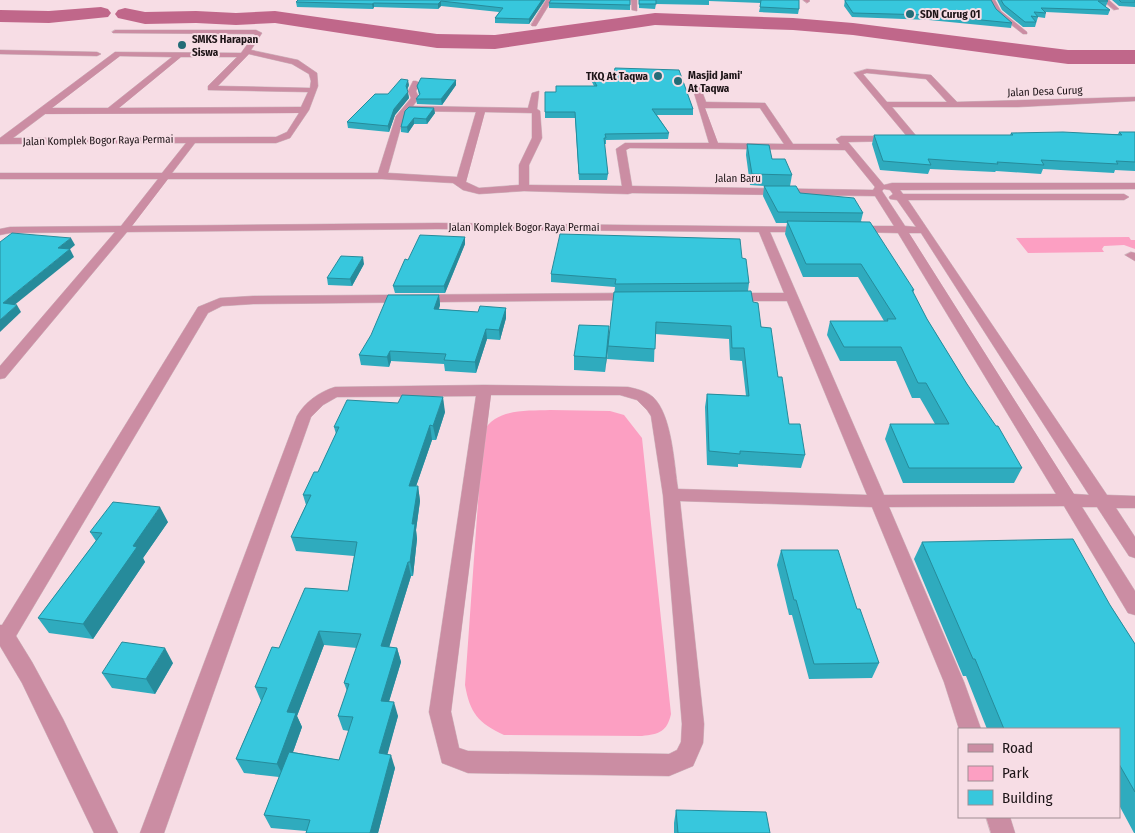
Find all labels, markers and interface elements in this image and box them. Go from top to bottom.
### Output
marker: SDN Curug 01 [904,8,916,20]
place label: SDN Curug 01 [920,8,980,21]
place label: SMKS Harapan Siswa [192,33,258,59]
marker: SMKS Harapan Siswa [176,39,188,51]
place label: Masjid Jami' At Taqwa [687,69,743,95]
place label: TKQ At Taqwa [586,70,649,83]
marker: TKQ At Taqwa [652,70,664,82]
marker: Masjid Jami' At Taqwa [672,75,684,87]
street label: Jalan Desa Curug [1007,84,1084,99]
street label: Jalan Komplek Bogor Raya Permai [22,133,174,148]
street label: Jalan Baru [715,172,761,185]
street label: Jalan Komplek Bogor Raya Permai [449,221,600,234]
legend [958,728,1120,818]
text: Road [1002,739,1033,757]
text: Park [1002,764,1029,782]
text: Building [1002,789,1053,807]

